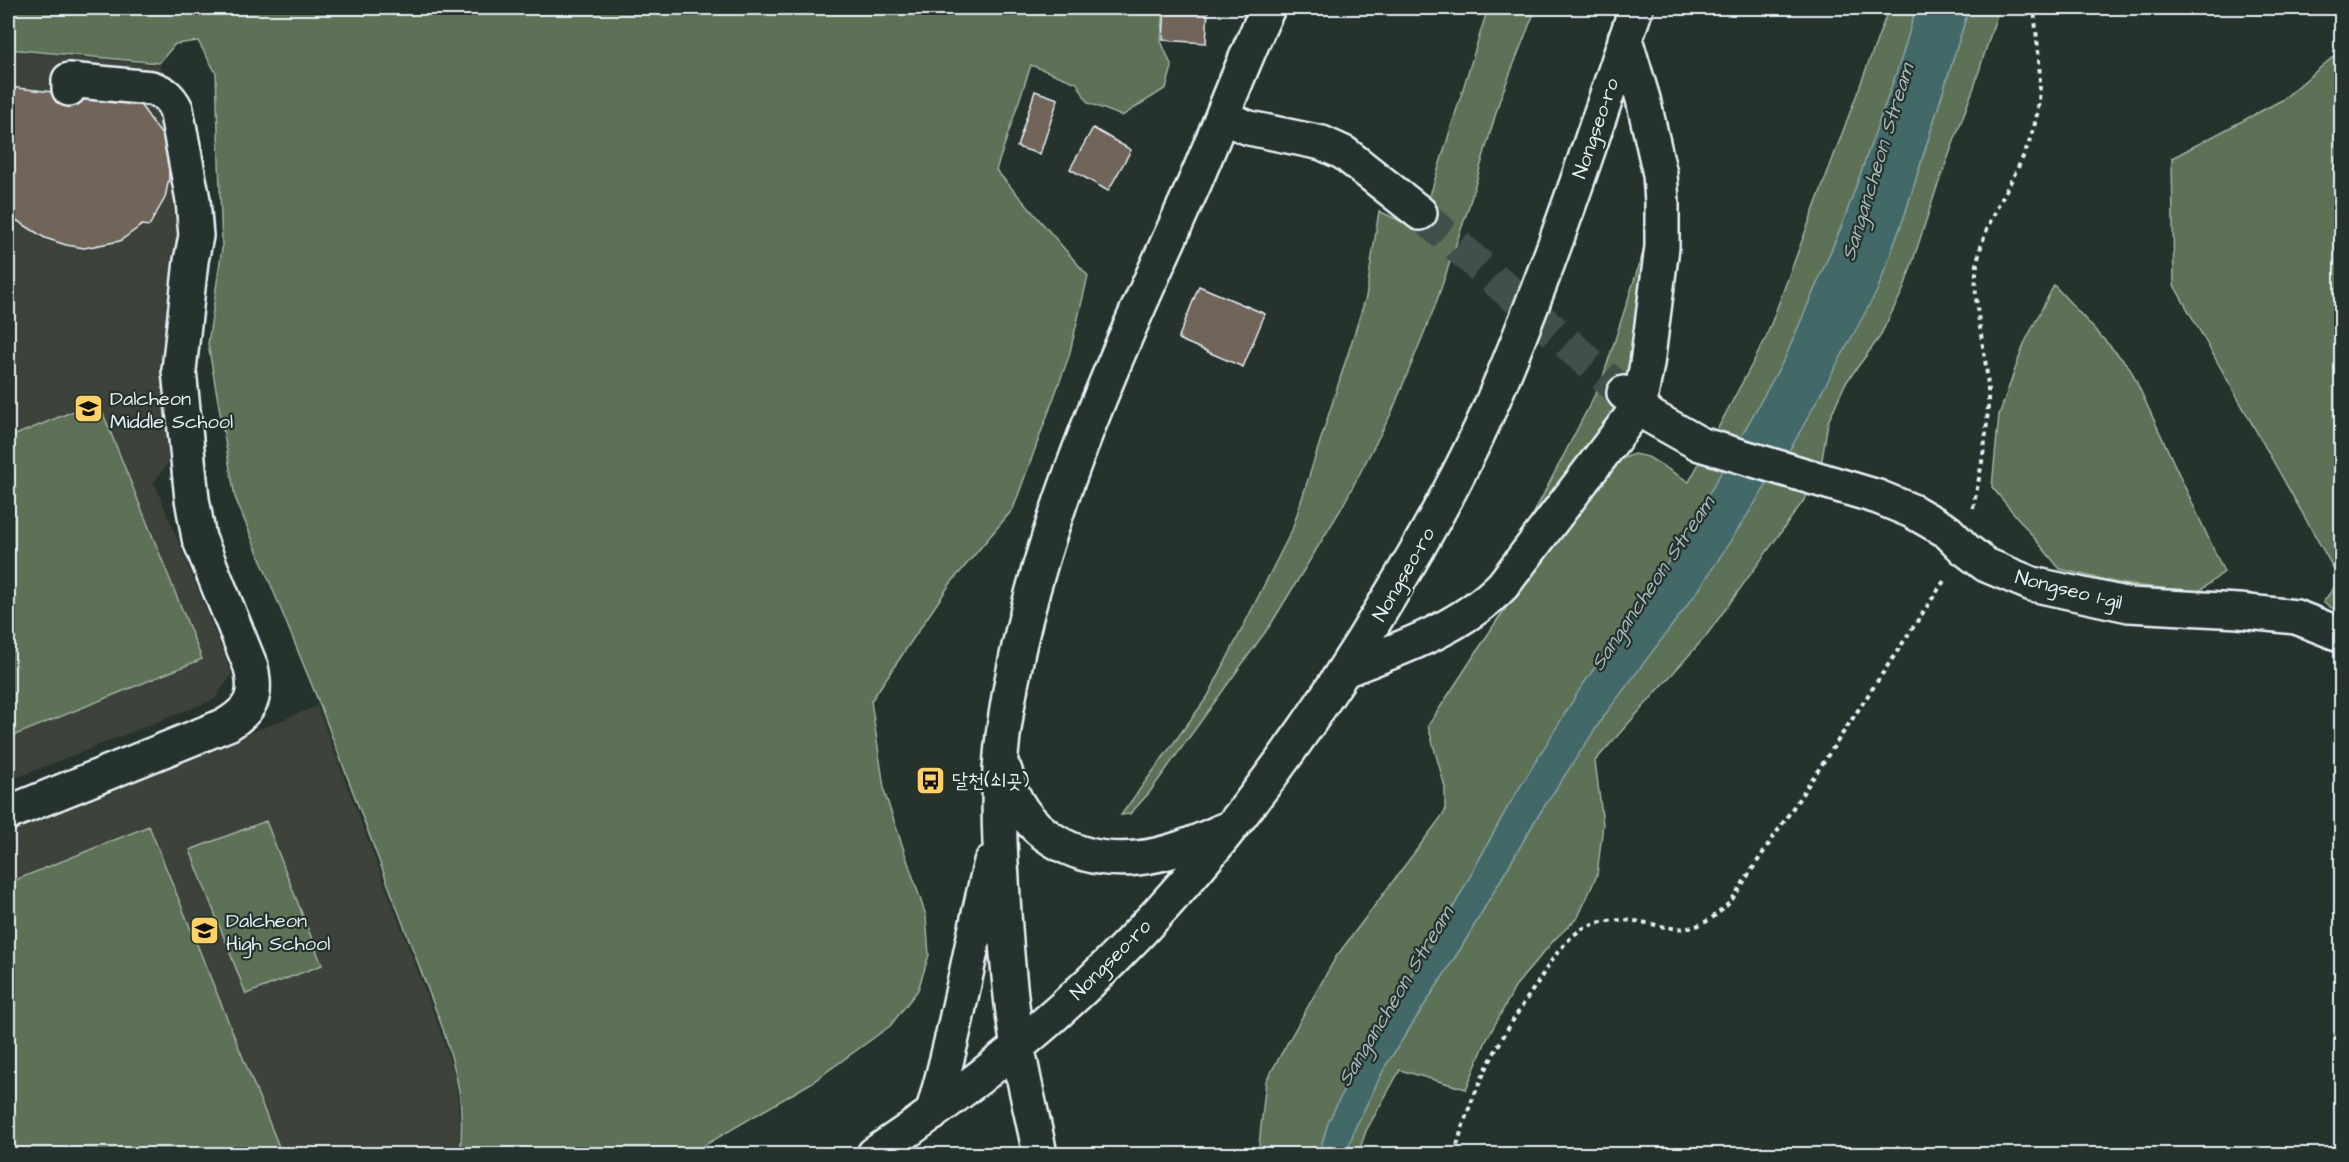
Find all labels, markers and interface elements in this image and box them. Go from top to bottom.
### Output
water label: Sangancheon Stream [1834,58,1923,264]
street label: Nongseo-ro [1566,74,1627,183]
place label: Dalcheon Middle School [110,385,233,436]
school or university icon: Dalcheon Middle School [73,393,105,425]
water label: Sangancheon Stream [1583,488,1724,677]
street label: Nongseo-ro [1366,522,1443,627]
street label: Nongseo 1-gil [2012,563,2125,618]
bus stop icon: 달천(쇠곳) [915,764,947,796]
place label: 달천(쇠곳) [952,767,1029,795]
water label: Sangancheon Stream [1330,899,1463,1092]
place label: Dalcheon High School [226,907,330,959]
street label: Nongseo-ro [1064,913,1158,1007]
school or university icon: Dalcheon High School [189,915,221,947]

